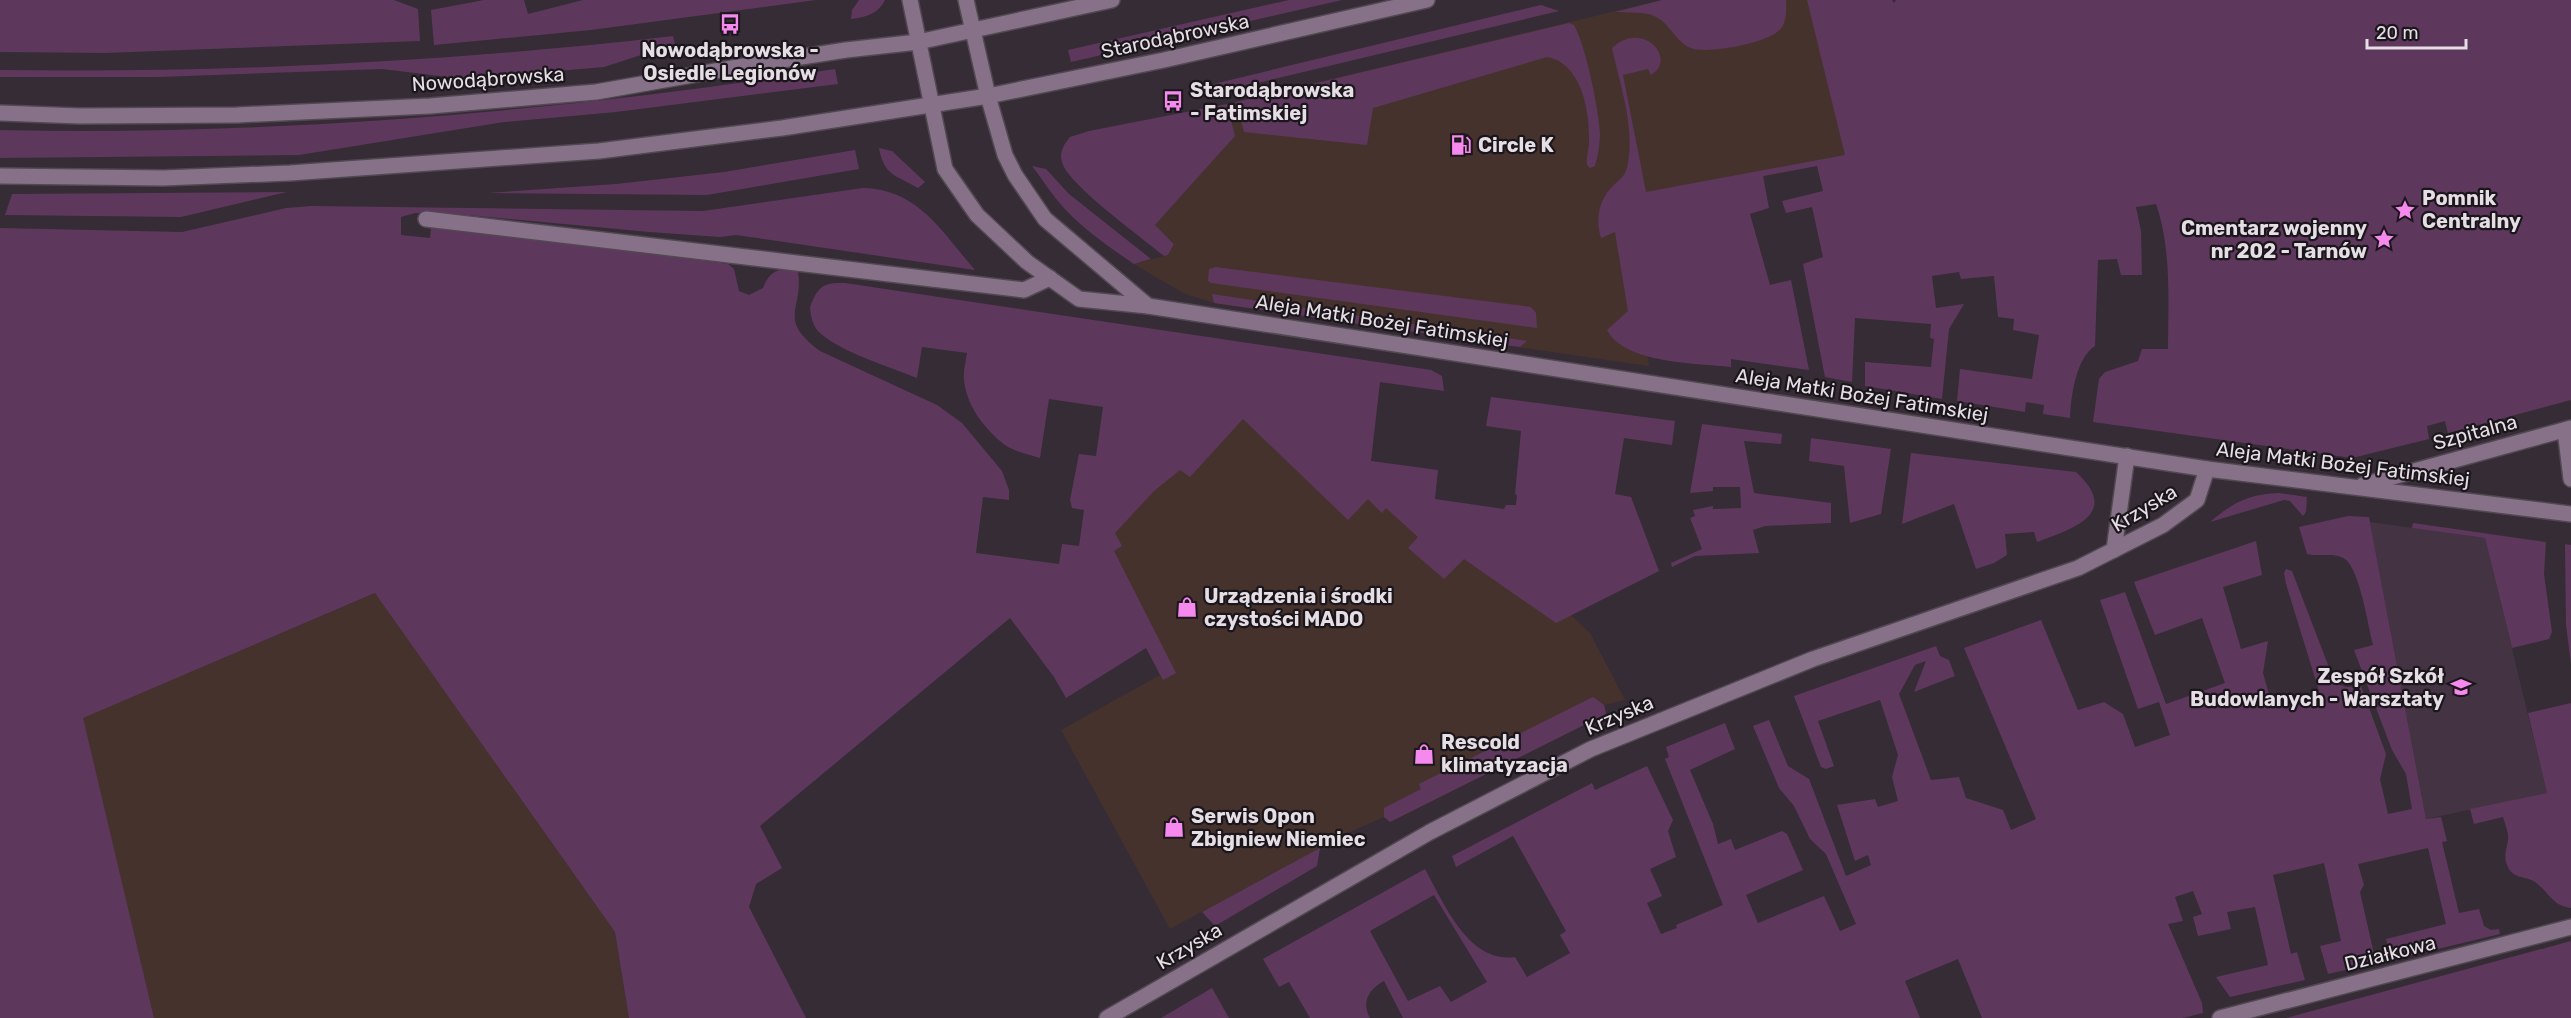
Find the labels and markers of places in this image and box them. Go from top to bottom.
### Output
bus stop icon: Nowodąbrowska - Osiedle Legionów [718,12,742,36]
place label: Nowodąbrowska - Osiedle Legionów [641,38,819,85]
place label: Starodąbrowska - Fatimskiej [1190,78,1354,125]
bus stop icon: Starodąbrowska - Fatimskiej [1161,89,1185,113]
fuel station icon: Circle K [1449,133,1473,157]
place label: Circle K [1478,133,1554,157]
place label: Pomnik Centralny [2422,186,2521,233]
place icon: Pomnik Centralny [2393,198,2417,222]
place label: Cmentarz wojenny nr 202 - Tarnów [2181,216,2367,263]
place icon: Cmentarz wojenny nr 202 - Tarnów [2372,227,2396,251]
place label: Urządzenia i środki czystości MADO [1204,584,1393,631]
shop icon: Urządzenia i środki czystości MADO [1175,595,1199,619]
place label: Zespół Szkół Budowlanych - Warsztaty [2190,664,2444,711]
school or university icon: Zespół Szkół Budowlanych - Warsztaty [2449,675,2473,699]
place label: Rescold klimatyzacja [1441,730,1568,777]
shop icon: Rescold klimatyzacja [1412,742,1436,766]
place label: Serwis Opon Zbigniew Niemiec [1191,804,1366,851]
shop icon: Serwis Opon Zbigniew Niemiec [1162,815,1186,839]

